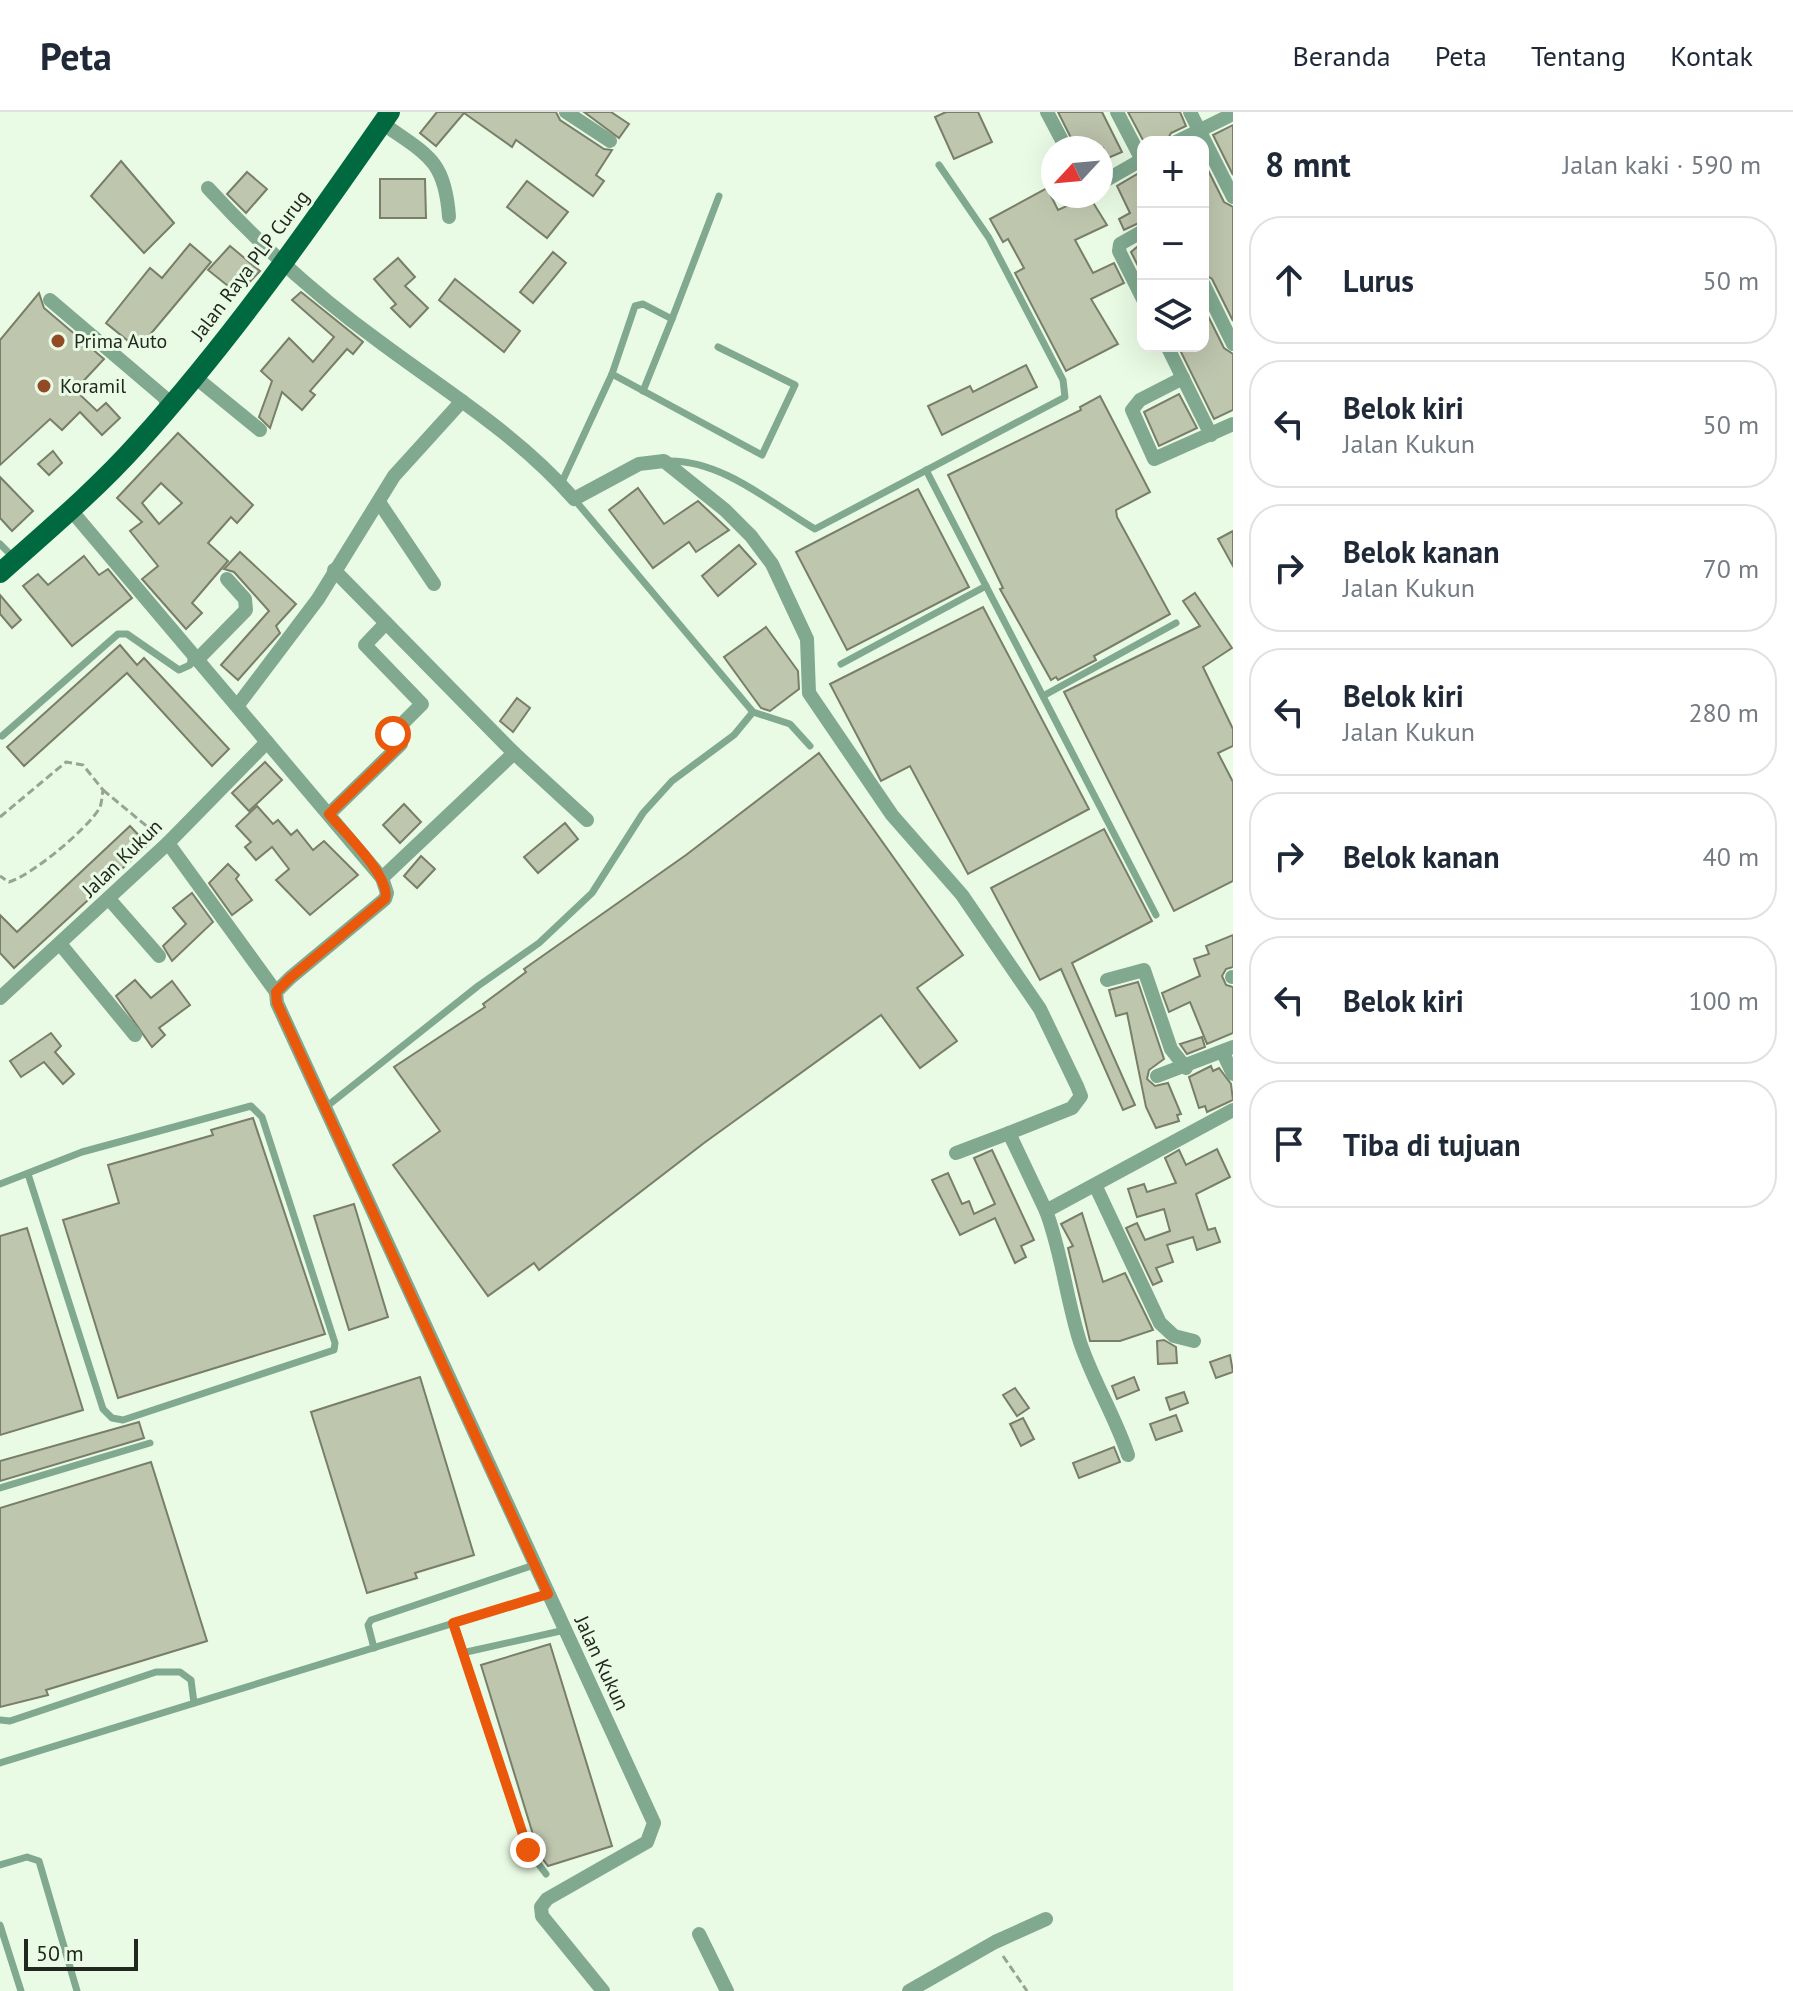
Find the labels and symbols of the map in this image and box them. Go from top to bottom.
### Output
north arrow [1041,136,1113,208]
street label: Jalan Raya PLP Curug [184,185,315,346]
place label: Prima Auto [74,328,167,354]
marker: Prima Auto [49,332,67,350]
place label: Koramil [60,373,126,399]
marker: Koramil [35,377,53,395]
route start [375,716,411,752]
street label: Jalan Kukun [76,813,168,903]
street label: Jalan Kukun [568,1611,635,1714]
route end [510,1832,546,1868]
scale bar [24,1935,138,1971]

